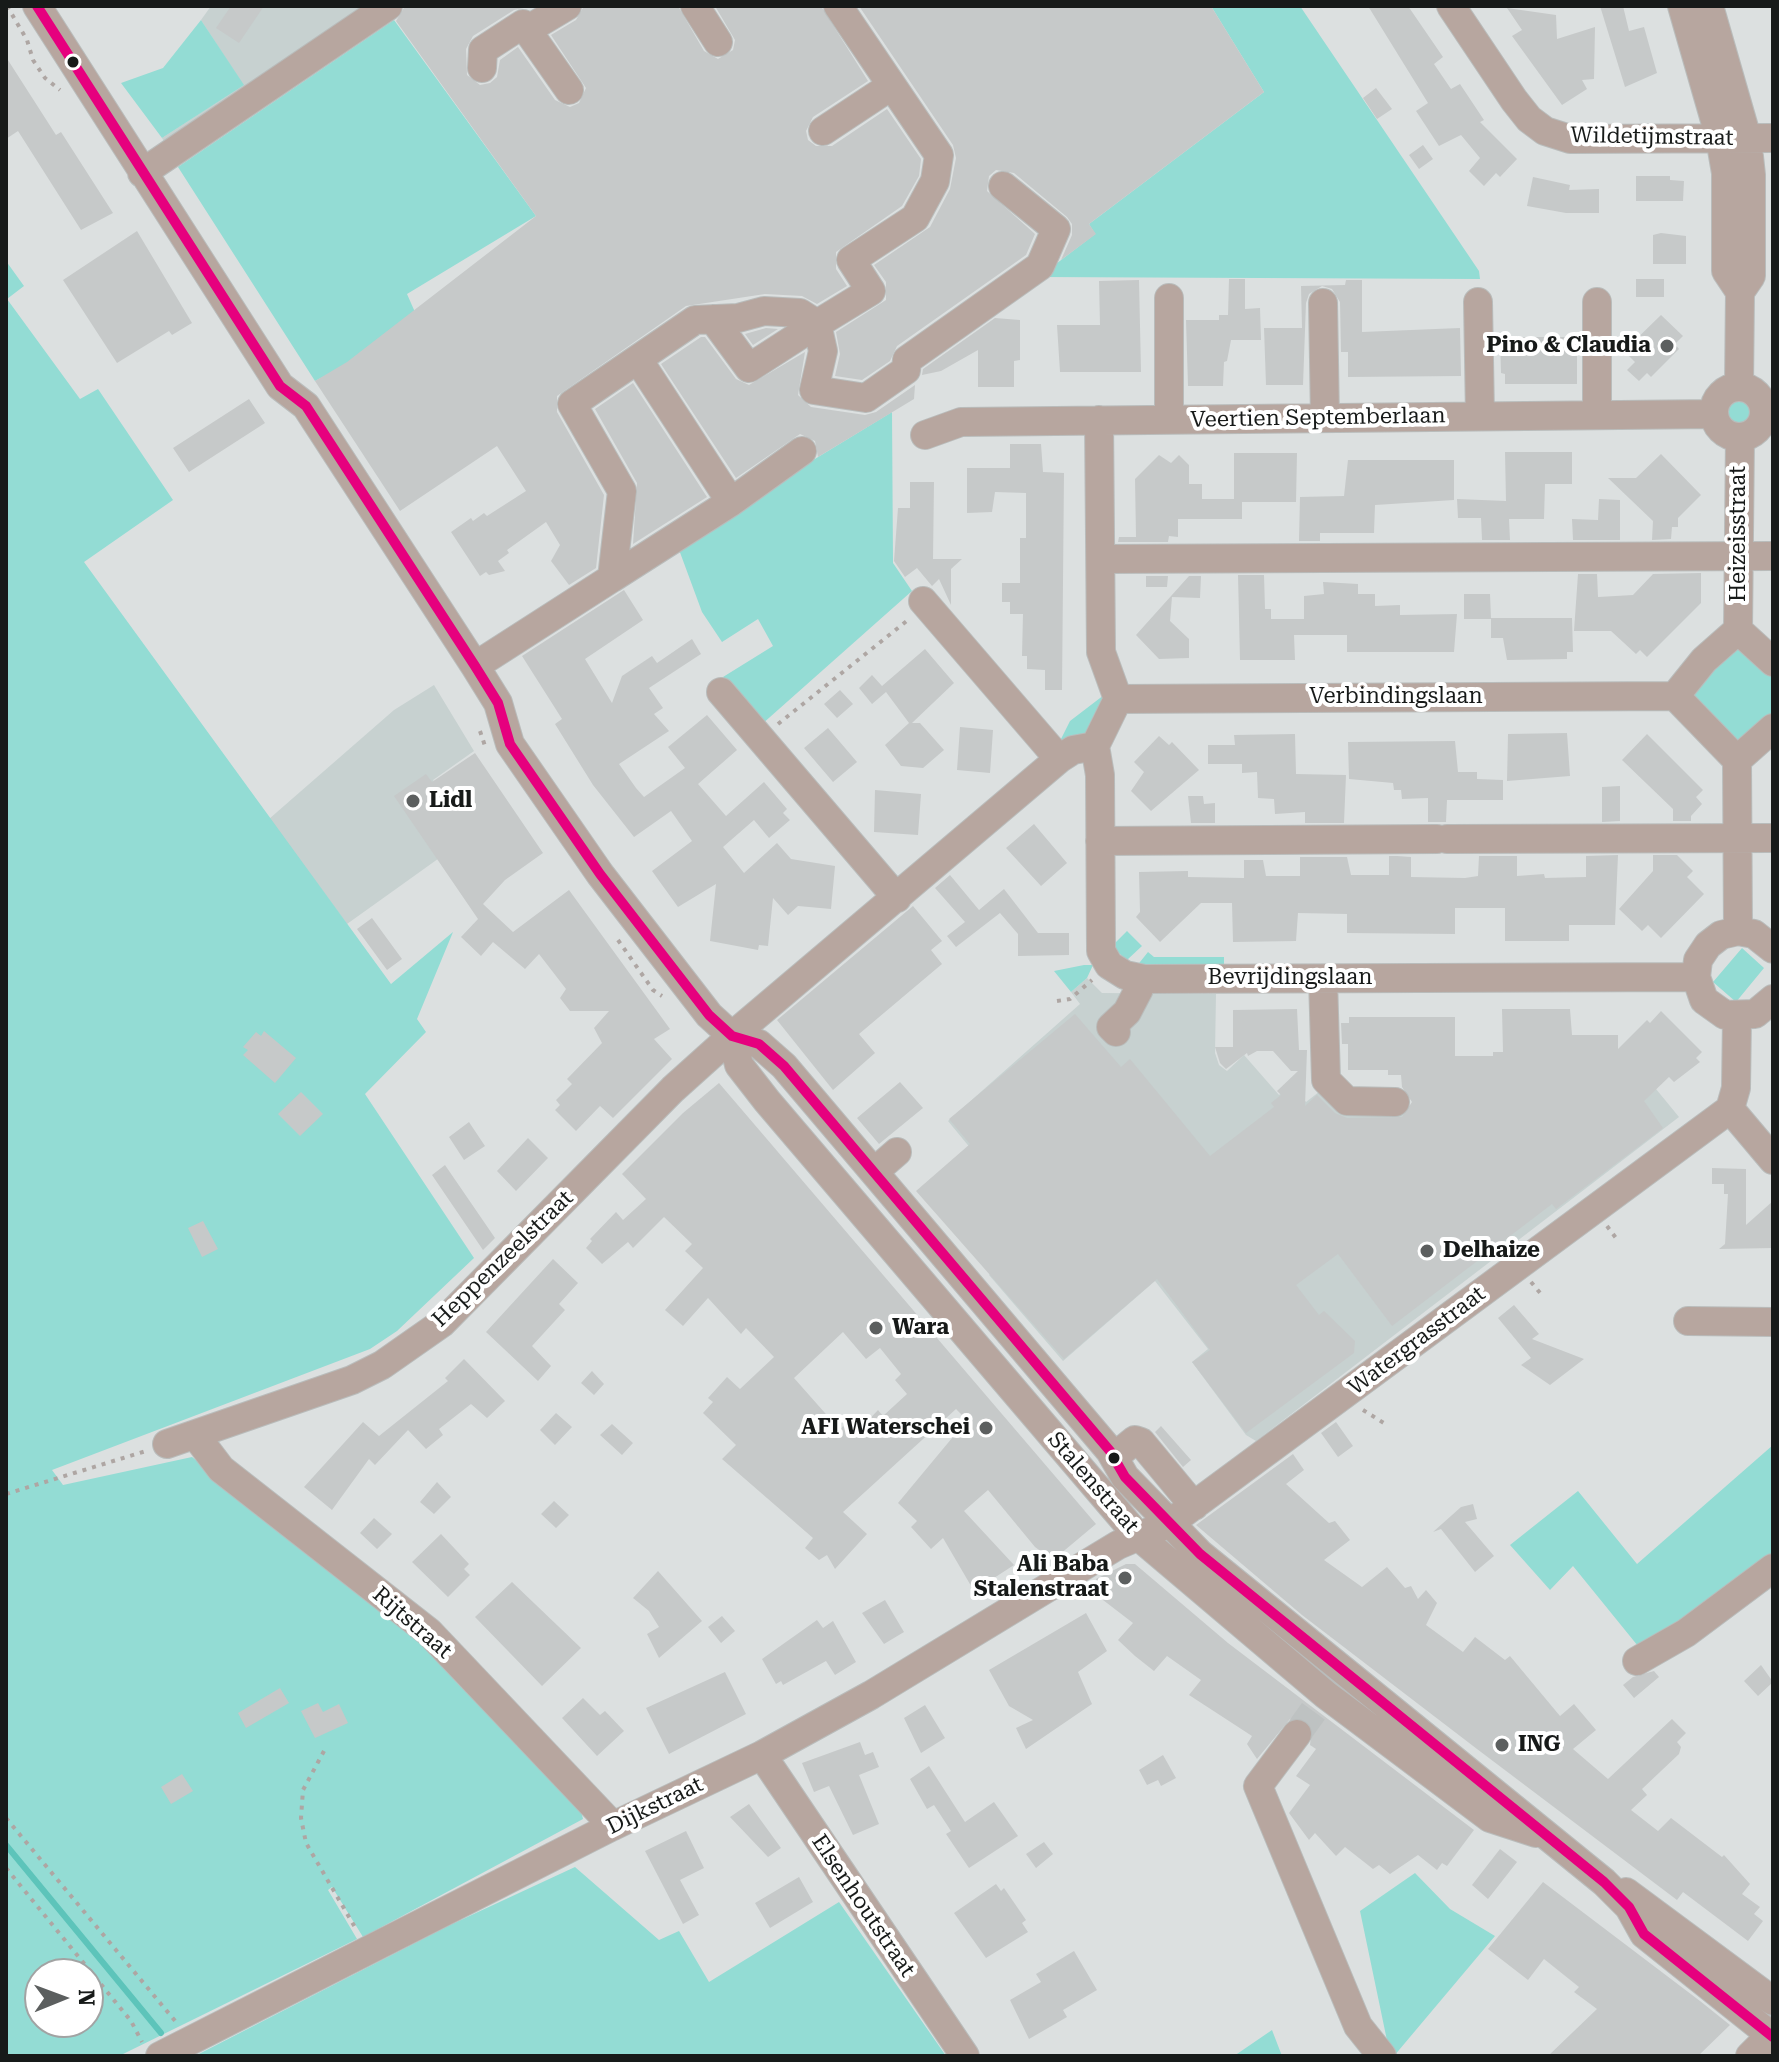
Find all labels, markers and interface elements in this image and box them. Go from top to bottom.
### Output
unlabelled marker [65,54,81,70]
street label: Wildetijmstraat [1570,122,1734,152]
place label: Pino & Claudia [1486,333,1651,359]
marker: Pino & Claudia [1658,337,1676,355]
street label: Veertien Septemberlaan [1190,403,1446,433]
street label: Heizeisstraat [1726,466,1752,602]
street label: Verbindingslaan [1309,684,1483,710]
place label: Lidl [429,788,472,814]
marker: Lidl [404,792,422,810]
street label: Bevrijdingslaan [1208,965,1372,991]
street label: Heppenzeelstraat [427,1185,579,1333]
place label: Delhaize [1443,1238,1540,1264]
marker: Delhaize [1418,1242,1436,1260]
street label: Watergrasstraat [1343,1281,1491,1401]
place label: Wara [892,1315,949,1341]
marker: Wara [867,1319,885,1337]
place label: AFI Waterschei [801,1415,970,1441]
marker: AFI Waterschei [977,1419,995,1437]
street label: Stalenstraat [1042,1427,1144,1539]
unlabelled marker [1106,1450,1122,1466]
place label: Ali Baba Stalenstraat [974,1552,1109,1604]
marker: Ali Baba Stalenstraat [1116,1569,1134,1587]
street label: Rijtstraat [367,1581,457,1665]
place label: ING [1518,1732,1561,1758]
marker: ING [1493,1736,1511,1754]
street label: Dijkstraat [603,1771,707,1841]
street label: Elsenhoutstraat [806,1830,920,1982]
north arrow [24,1958,104,2038]
text: N [74,1989,99,2006]

